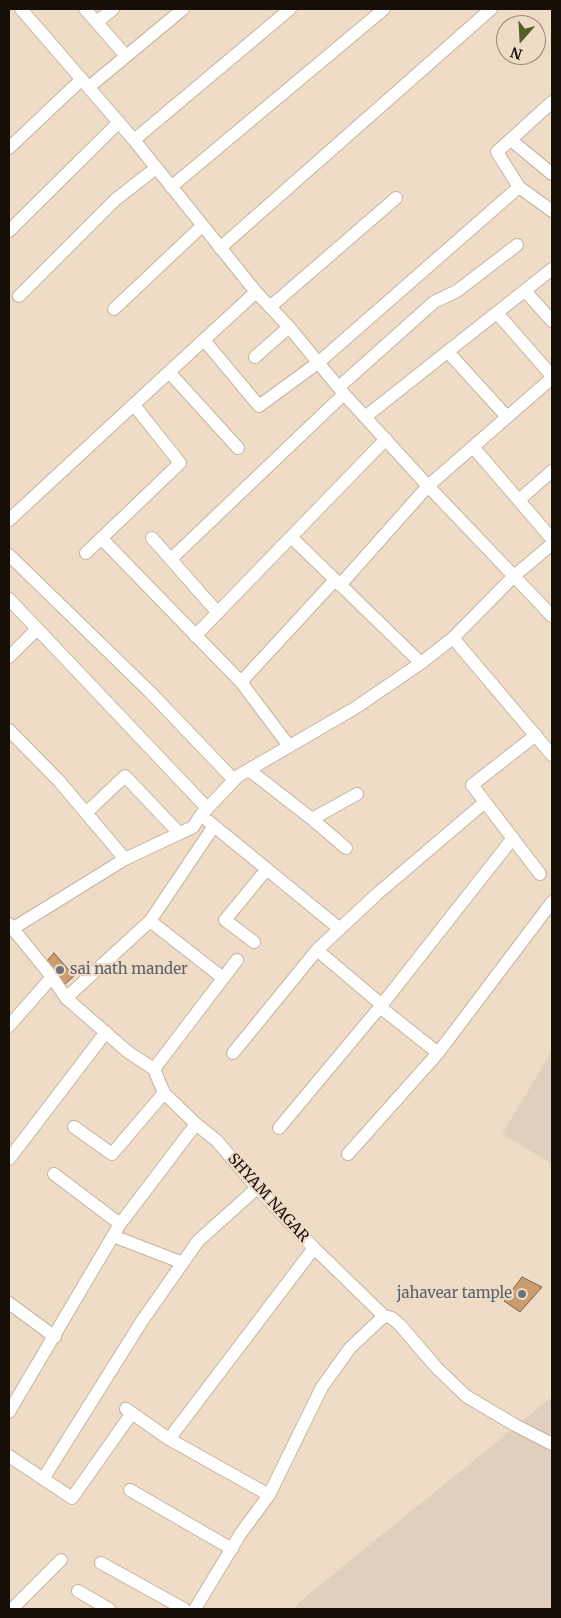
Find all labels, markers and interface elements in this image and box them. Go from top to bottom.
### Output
north arrow [496,15,546,65]
text: N [508,43,525,64]
place label: sai nath mander [70,961,188,979]
marker: sai nath mander [54,964,66,976]
street label: SHYAM NAGAR [224,1150,312,1246]
place label: jahavear tample [397,1285,512,1303]
marker: jahavear tample [516,1288,528,1300]

